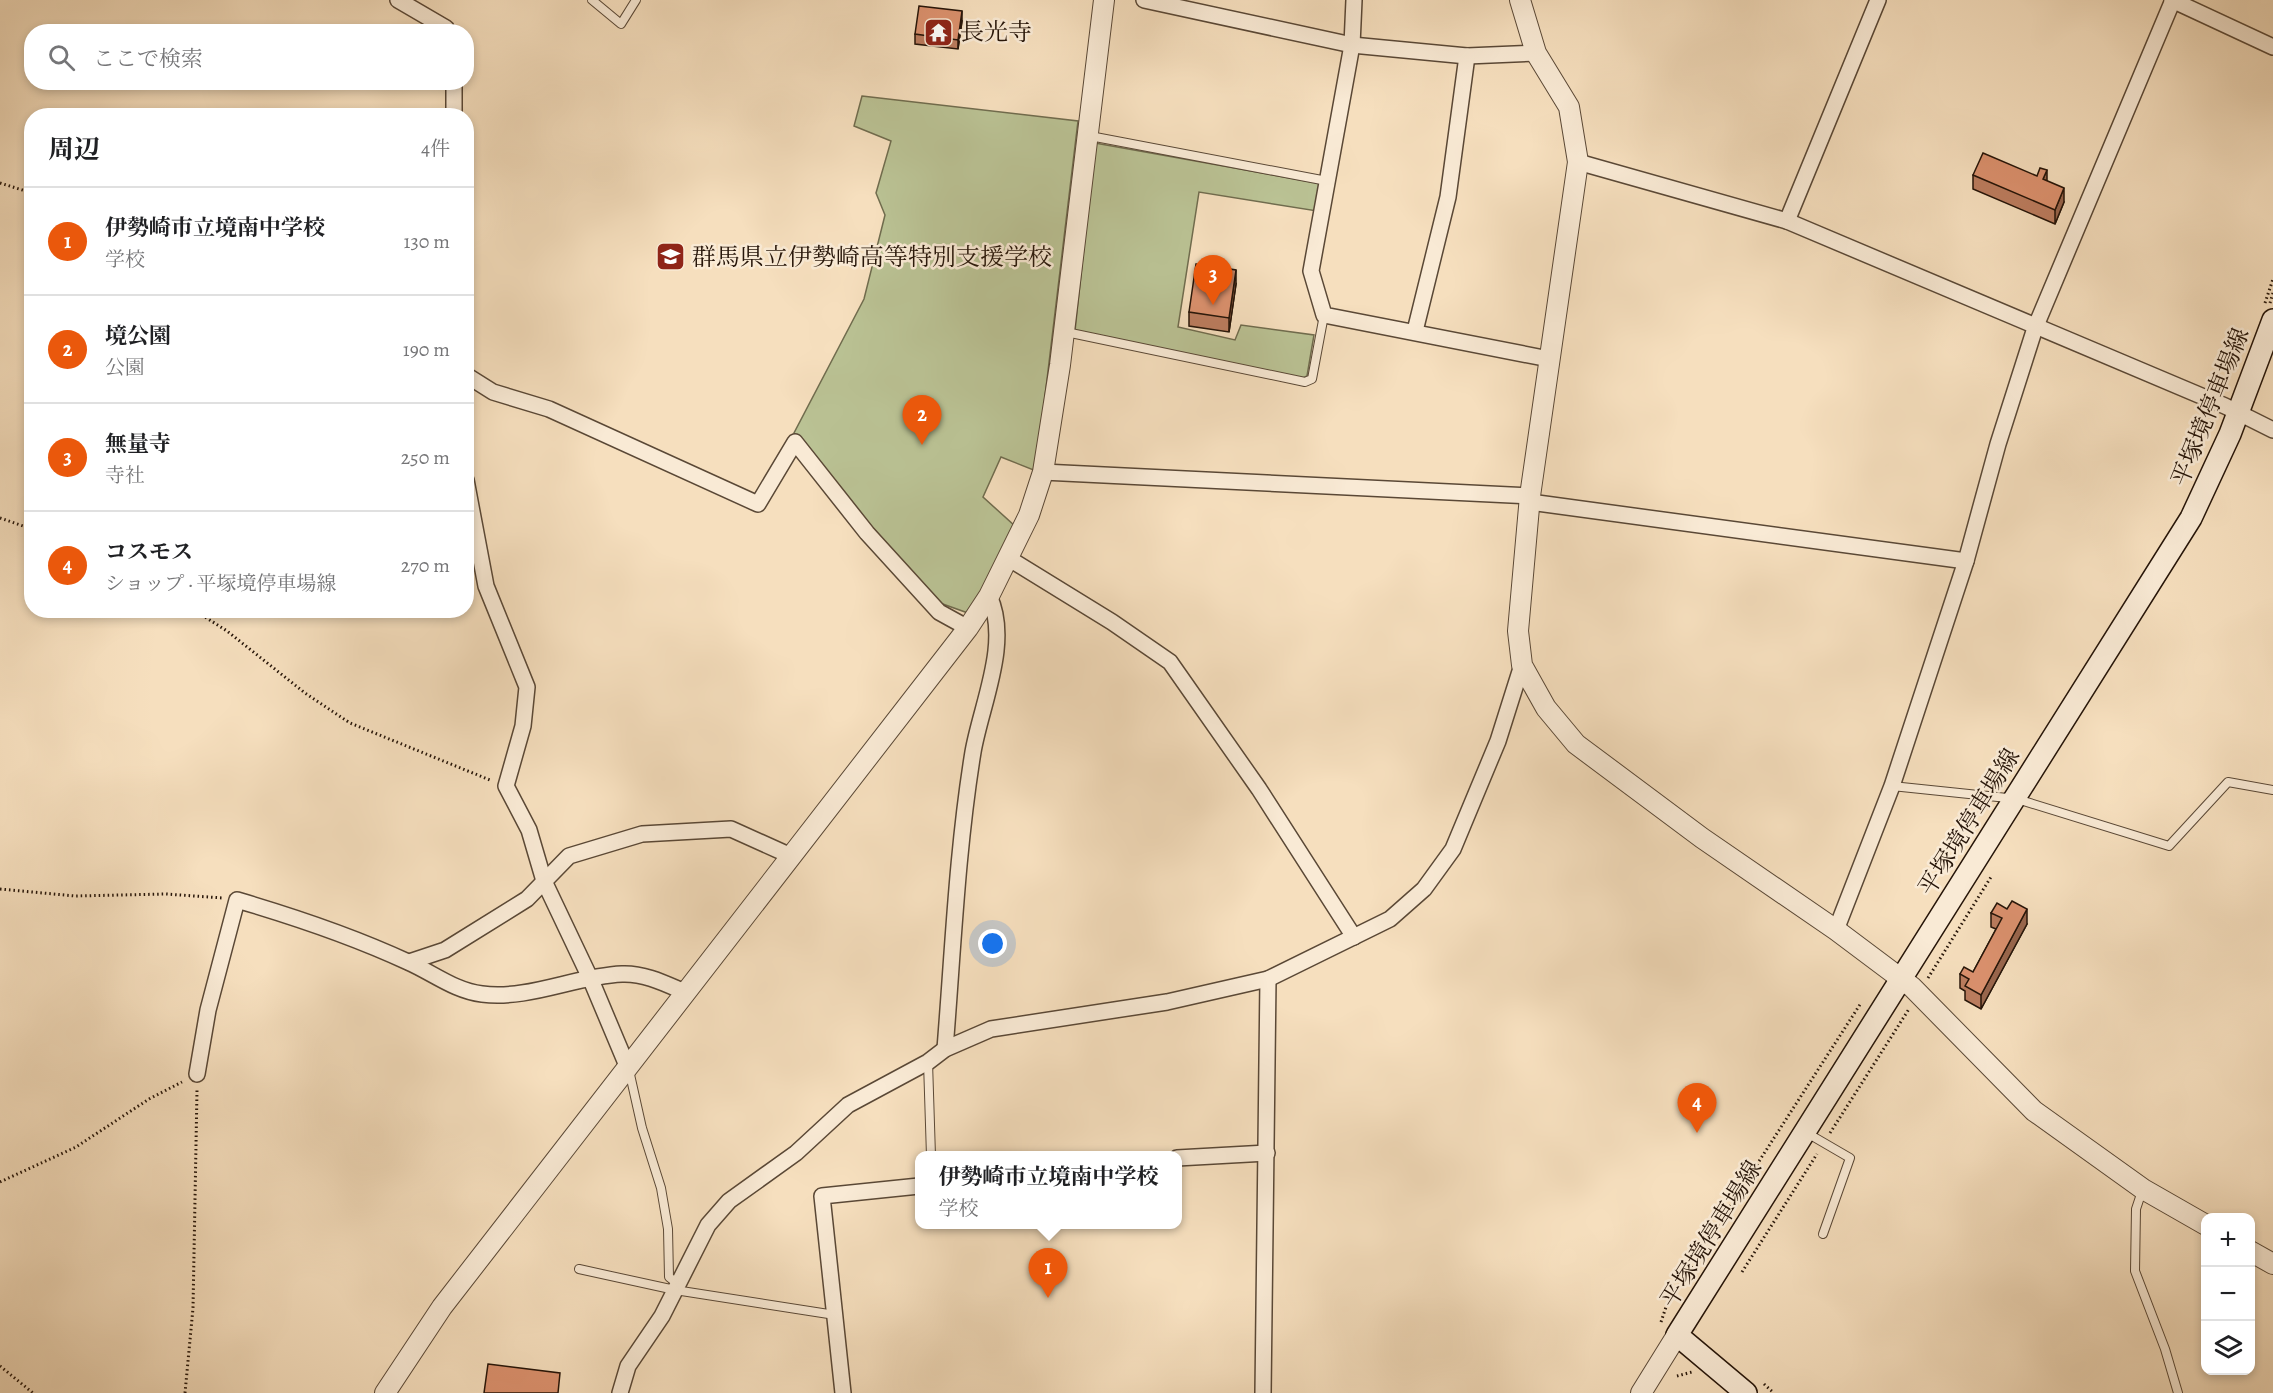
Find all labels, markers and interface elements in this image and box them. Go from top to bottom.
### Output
temple icon: 長光寺 [923,16,955,48]
place label: 長光寺 [960,16,1032,48]
search box [24,24,474,90]
icon: search [45,41,78,74]
text: ここで検索 [93,44,203,74]
text: 周辺 [48,132,100,167]
text: 4件 [421,135,450,162]
text: 伊勢崎市立境南中学校 [105,213,325,243]
text: 1 [64,228,71,255]
text: 130 m [404,228,450,255]
school or university icon: 群馬県立伊勢崎高等特別支援学校 [655,241,687,273]
place label: 群馬県立伊勢崎高等特別支援学校 [692,241,1052,273]
text: 学校 [105,246,145,273]
pin: 3 [1194,256,1232,305]
text: 境公園 [105,321,171,351]
street label: 平塚境停車場線 [2164,323,2256,491]
text: 2 [63,336,72,363]
text: 190 m [403,336,450,363]
text: 公園 [105,354,145,381]
pin: 2 [902,396,942,445]
text: 無量寺 [105,429,171,459]
text: 3 [63,444,72,471]
text: 250 m [401,444,450,471]
text: 寺社 [105,462,145,489]
text: コスモス [105,537,193,567]
text: 4 [63,552,72,579]
text: 270 m [401,552,450,579]
text: ショップ · 平塚境停車場線 [105,570,336,597]
street label: 平塚境停車場線 [1911,742,2027,902]
your location [978,929,1007,958]
pin: 4 [1678,1084,1716,1133]
popup [915,1151,1182,1229]
street label: 平塚境停車場線 [1653,1154,1769,1314]
text: 伊勢崎市立境南中学校 [938,1162,1159,1192]
text: 学校 [938,1195,978,1222]
map controls [2201,1213,2255,1375]
button: + [2201,1213,2255,1267]
pin: 1 [1028,1248,1068,1298]
button: − [2201,1267,2255,1321]
button: layers [2201,1321,2255,1375]

